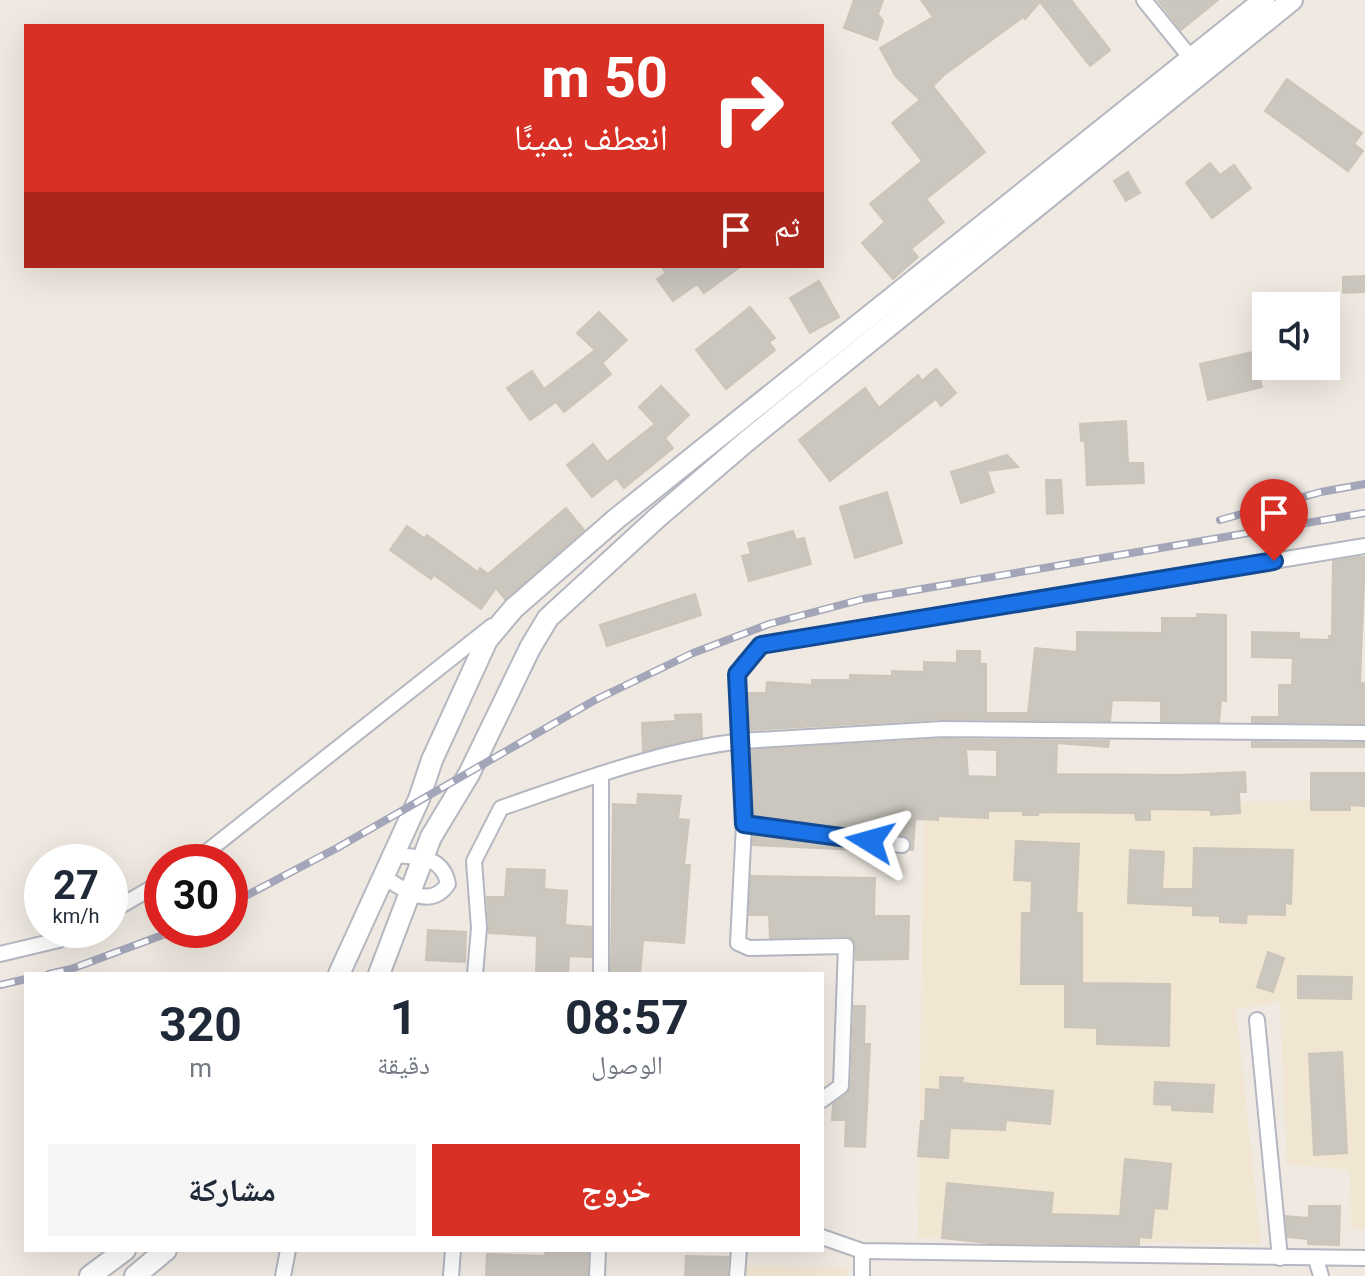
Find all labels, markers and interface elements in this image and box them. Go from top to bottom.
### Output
text: 50 m [541,45,668,111]
icon: right [696,56,800,160]
text: انعطف يمينًا [514,117,668,159]
icon: arrive [714,208,758,252]
text: ثم [774,209,800,244]
map controls [1252,292,1340,380]
button: sound [1252,292,1340,380]
pin [1240,479,1308,561]
icon: arrive [1252,491,1296,535]
position arrow [828,799,912,883]
speed limit sign: 30 [144,844,248,948]
text: 27 [53,862,99,909]
text: km/h [53,904,99,928]
text: 1 [390,989,417,1046]
text: 08:57 [565,989,689,1046]
text: 320 [159,996,242,1053]
text: دقيقة [377,1050,430,1080]
text: الوصول [591,1050,663,1080]
text: m [189,1053,212,1083]
button: مشاركة [48,1144,416,1236]
button: خروج [432,1144,800,1236]

